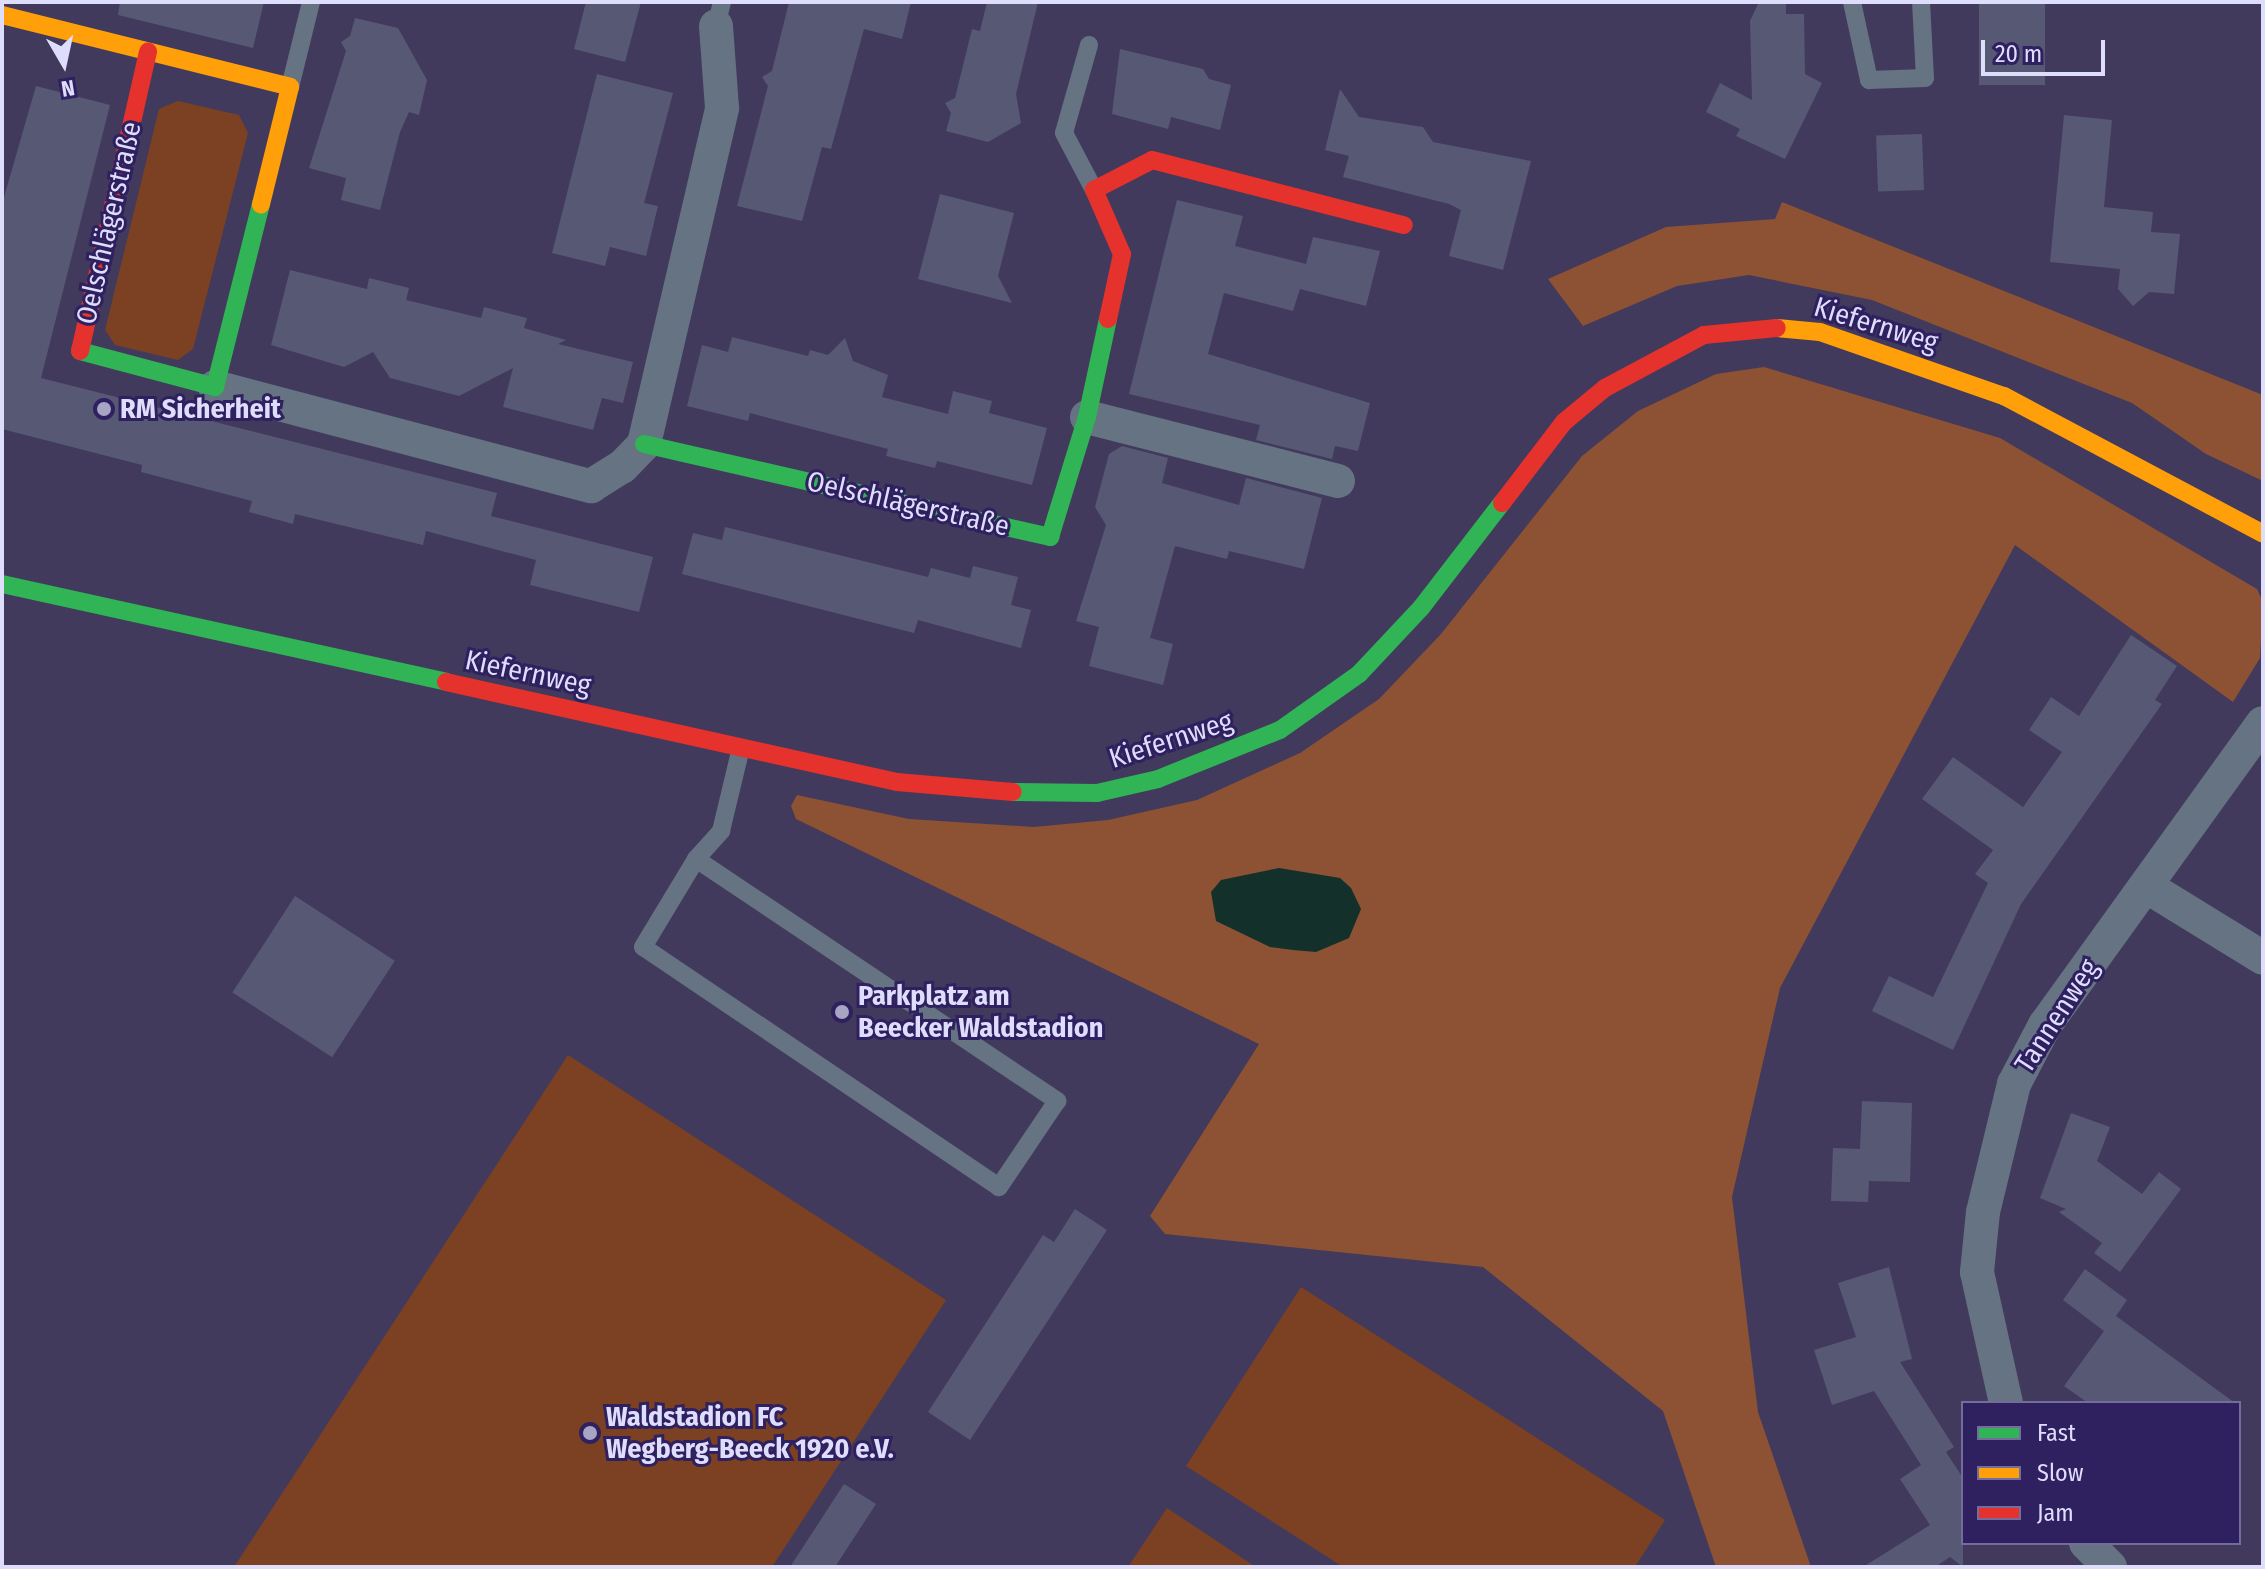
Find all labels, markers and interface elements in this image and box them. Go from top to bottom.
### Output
north arrow [24,24,104,104]
scale bar [1985,24,2109,74]
text: 20 m [1995,40,2042,68]
text: N [59,74,76,103]
street label: Oelschlägerstraße [69,119,149,327]
street label: Kiefernweg [1810,290,1942,360]
place label: RM Sicherheit [120,392,281,426]
marker: RM Sicherheit [95,400,113,418]
street label: Oelschlägerstraße [804,464,1012,544]
street label: Kiefernweg [462,643,594,703]
street label: Kiefernweg [1105,704,1237,776]
street label: Tannenweg [2008,953,2106,1079]
place label: Parkplatz am Beecker Waldstadion [858,979,1103,1045]
marker: Parkplatz am Beecker Waldstadion [833,1003,851,1021]
place label: Waldstadion FC Wegberg-Beeck 1920 e.V. [606,1400,894,1466]
legend [1961,1401,2241,1545]
text: Fast [2037,1419,2076,1447]
marker: Waldstadion FC Wegberg-Beeck 1920 e.V. [581,1424,599,1442]
text: Slow [2037,1459,2083,1487]
text: Jam [2037,1499,2074,1527]

